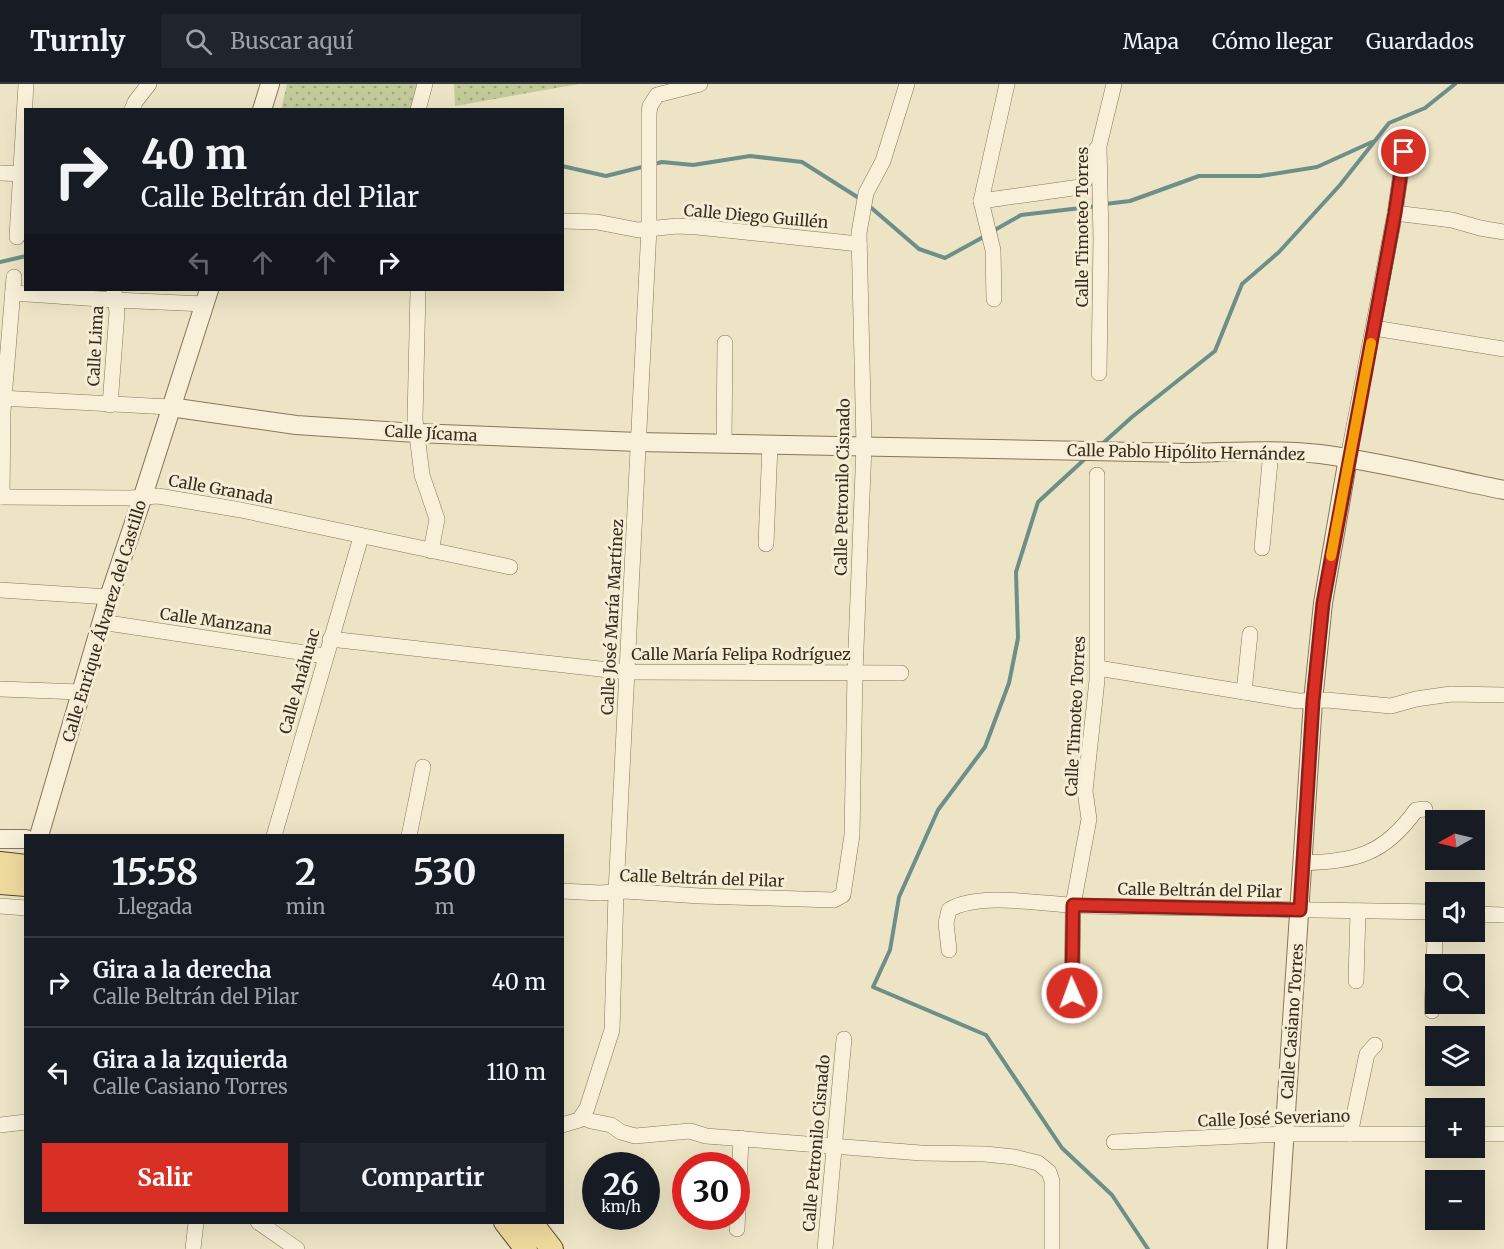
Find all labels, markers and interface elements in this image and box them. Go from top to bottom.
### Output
search box [161,14,581,68]
text: Turnly [30,23,125,59]
icon: search [182,25,215,58]
text: Buscar aquí [230,27,353,55]
text: Mapa [1123,28,1179,55]
text: Cómo llegar [1212,28,1333,55]
text: Guardados [1366,28,1474,55]
pin [1378,126,1429,177]
text: 40 m [141,128,247,180]
icon: right [42,132,120,210]
icon: arrive [1387,135,1420,168]
street label: Calle Timoteo Torres [1072,146,1092,307]
text: Calle Beltrán del Pilar [141,180,419,214]
street label: Calle Diego Guillén [683,200,829,232]
icon: left [183,246,216,279]
icon: ahead [246,246,279,279]
icon: ahead [309,246,342,279]
icon: right [372,246,405,279]
street label: Calle Lima [83,305,107,387]
street label: Calle Petronilo Cisnado [830,398,854,576]
street label: Calle Jícama [384,421,478,445]
street label: Calle Pablo Hipólito Hernández [1067,440,1306,464]
street label: Calle Granada [167,470,275,508]
street label: Calle Enrique Álvarez del Castillo [58,498,150,744]
street label: Calle José María Martínez [597,518,627,715]
street label: Calle Manzana [159,603,274,639]
street label: Calle Anáhuac [274,626,324,736]
street label: Calle Timoteo Torres [1061,635,1089,797]
street label: Calle María Felipa Rodríguez [631,644,851,664]
north arrow [1425,810,1485,870]
map controls [1425,810,1485,1230]
text: 15:58 [111,850,198,895]
text: 2 [295,850,316,895]
text: 530 [413,850,477,895]
street label: Calle Beltrán del Pilar [619,865,785,891]
street label: Calle Beltrán del Pilar [1117,879,1283,901]
button: sound [1425,882,1485,942]
text: Llegada [117,894,192,919]
text: min [286,894,325,919]
text: m [435,894,455,919]
street label: Calle Casiano Torres [1277,942,1307,1099]
button: search [1425,954,1485,1014]
text: Gira a la derecha [93,956,271,984]
position arrow [1040,961,1104,1025]
icon: right [42,966,75,999]
text: 40 m [491,968,546,996]
text: Calle Beltrán del Pilar [93,984,299,1009]
button: layers [1425,1026,1485,1086]
text: Gira a la izquierda [93,1046,288,1074]
street label: Calle Petronilo Cisnado [798,1054,834,1232]
icon: left [42,1056,75,1089]
text: 110 m [487,1058,546,1086]
text: Calle Casiano Torres [93,1074,288,1099]
button: + [1425,1098,1485,1158]
street label: Calle José Severiano [1197,1105,1351,1131]
button: Salir [42,1143,288,1212]
button: Compartir [300,1143,546,1212]
speed limit sign: 30 [672,1152,750,1230]
text: 26 [603,1165,639,1203]
button: − [1425,1170,1485,1230]
text: km/h [601,1197,641,1216]

